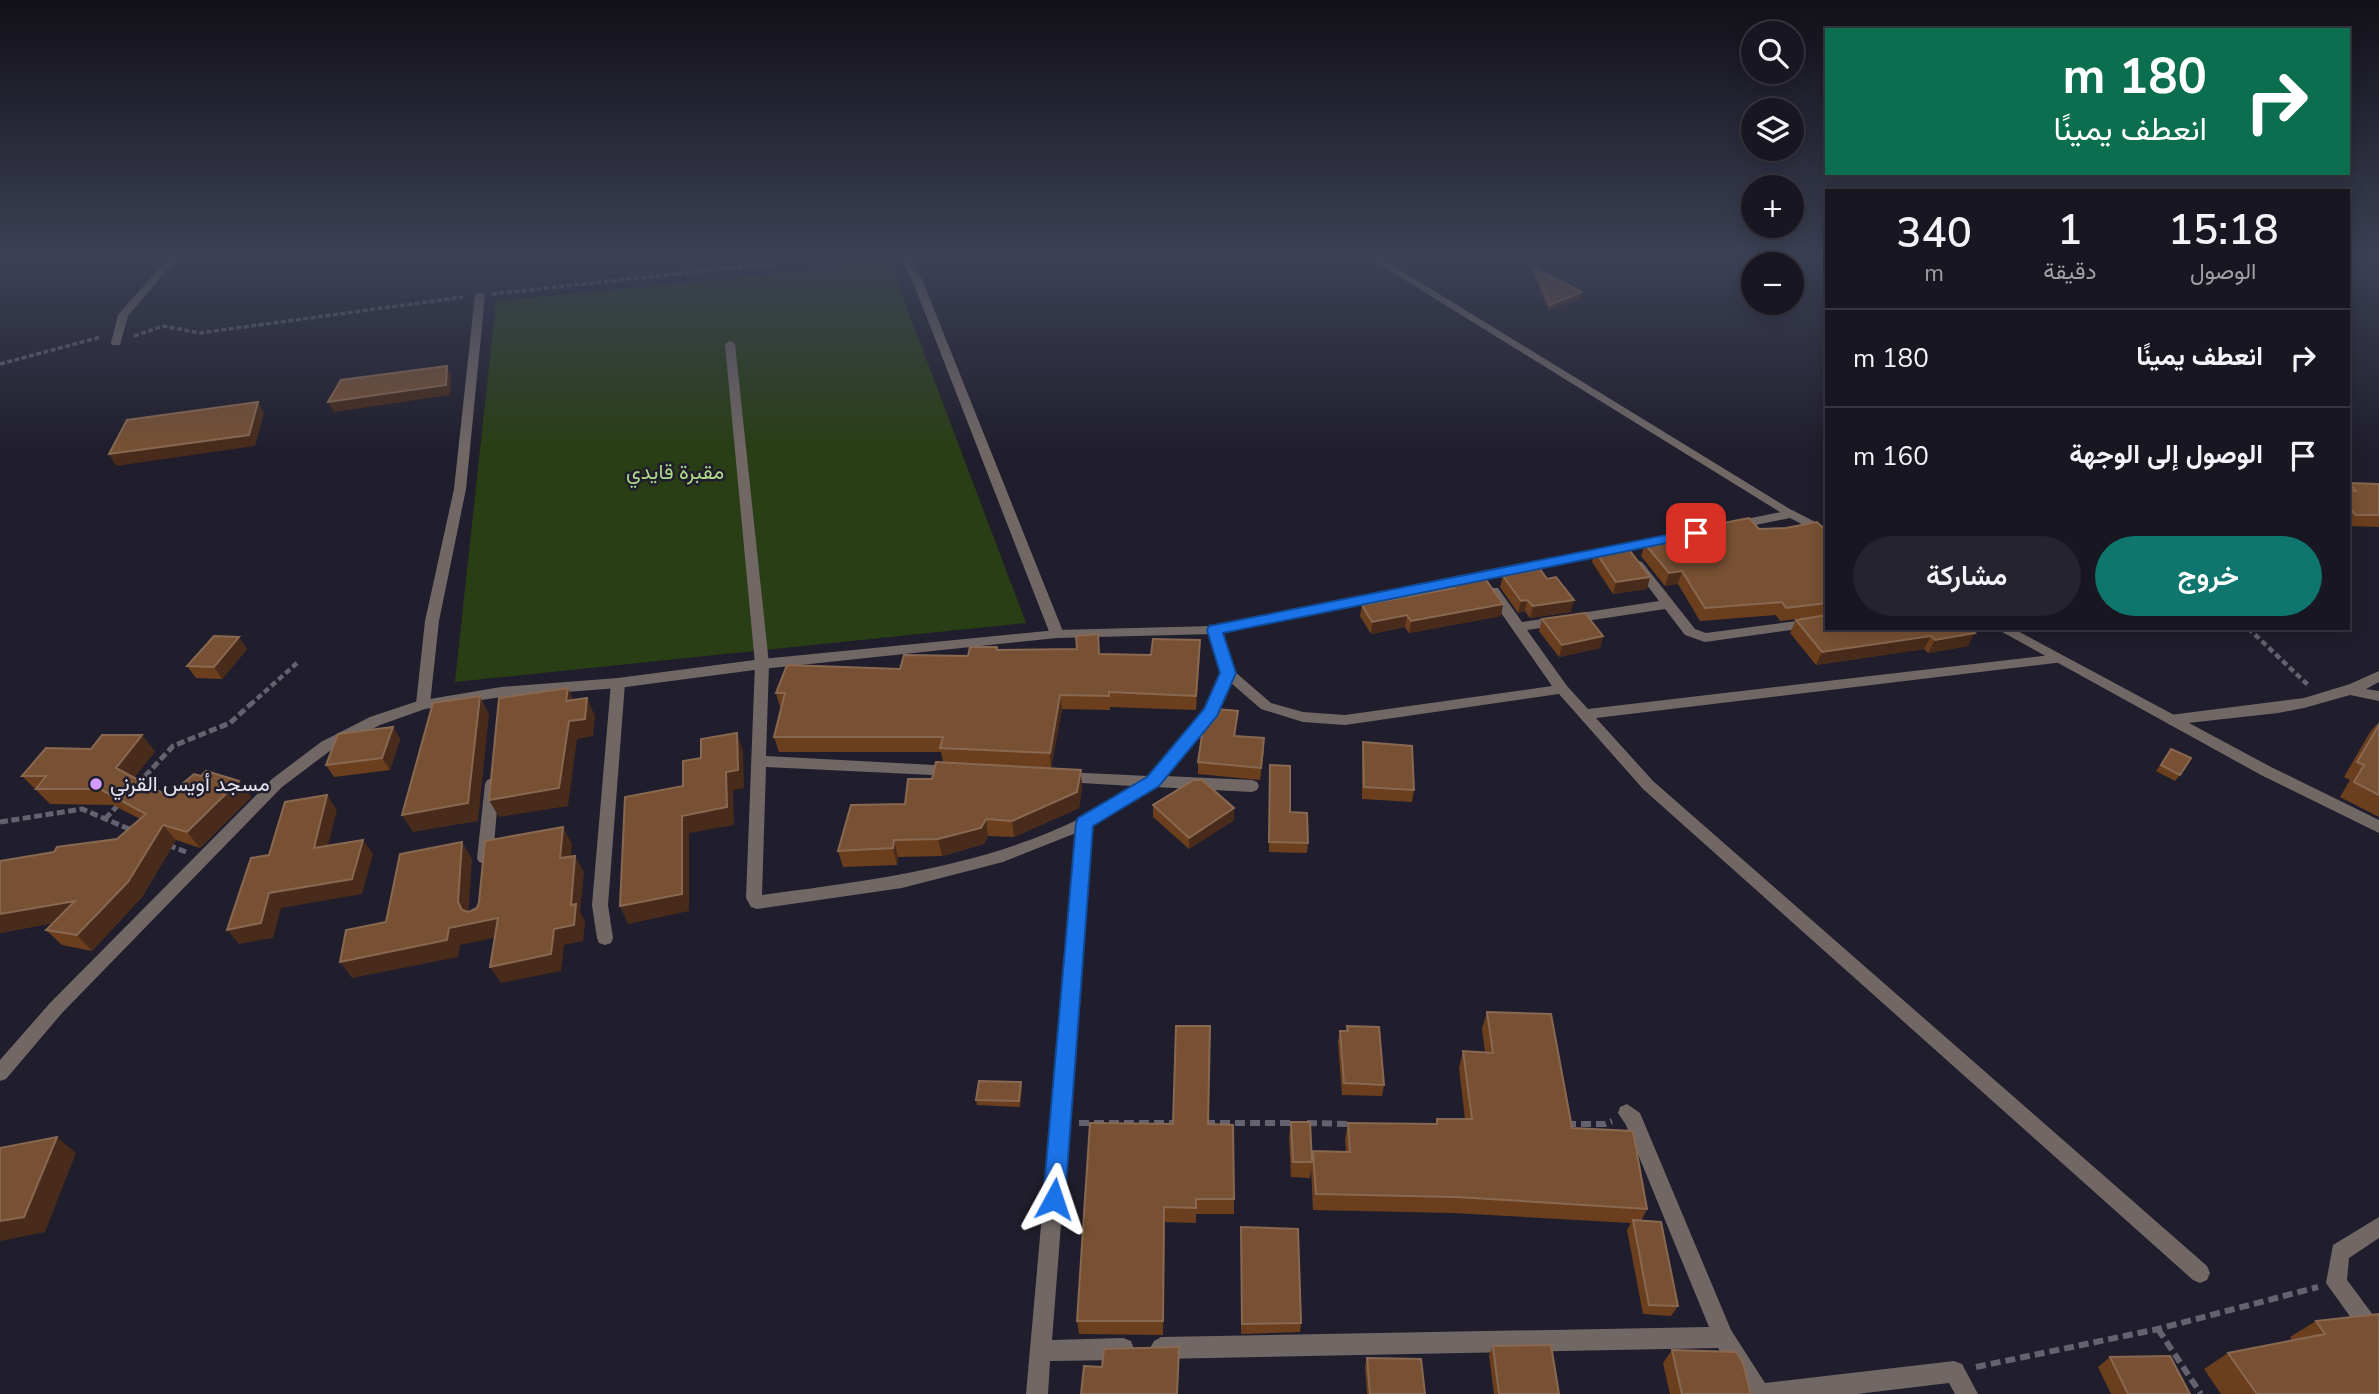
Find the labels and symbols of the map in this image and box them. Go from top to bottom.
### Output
park label: مقبرة قايدي [626,458,724,489]
pin [1666,503,1726,563]
place label: مسجد أويس القرني [110,770,270,801]
marker: مسجد أويس القرني [88,776,104,792]
position arrow [1017,1162,1091,1236]

